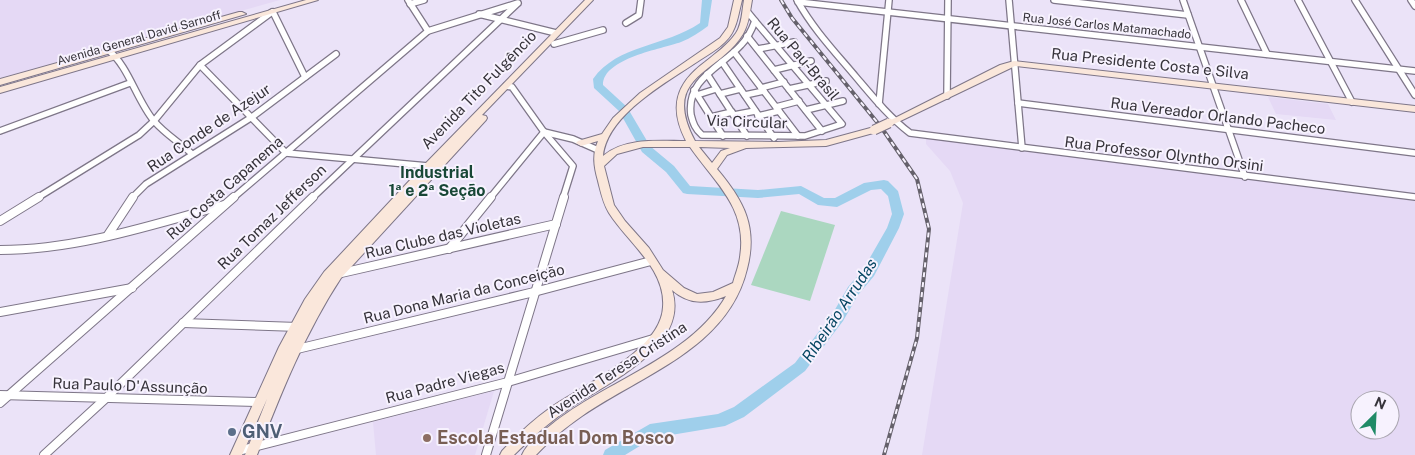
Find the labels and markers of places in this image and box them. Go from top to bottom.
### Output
place label: GNV [242,421,283,442]
marker: GNV [226,426,238,438]
place label: Escola Estadual Dom Bosco [437,427,674,448]
marker: Escola Estadual Dom Bosco [421,432,433,444]

